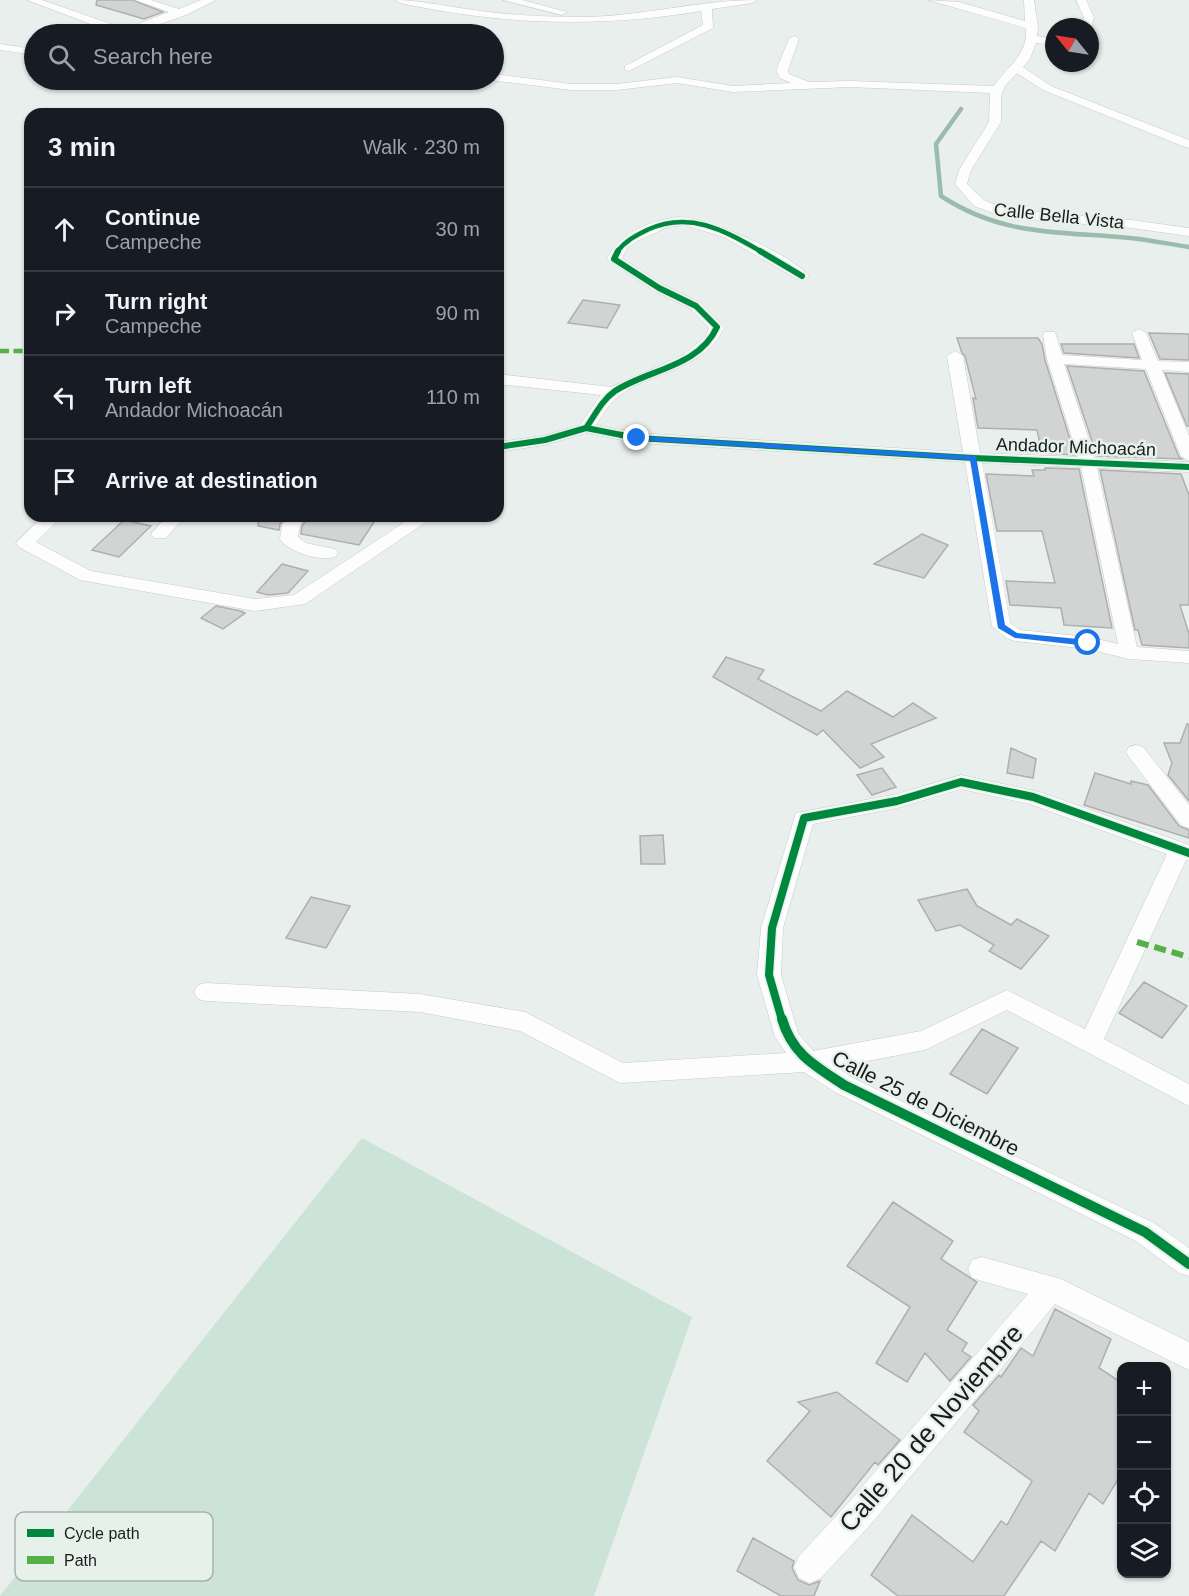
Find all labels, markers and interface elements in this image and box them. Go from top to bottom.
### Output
north arrow [1045,18,1099,72]
search box [24,24,504,90]
icon: search [45,41,78,74]
text: Search here [93,44,213,69]
text: 3 min [48,132,116,162]
text: Walk · 230 m [363,136,480,158]
street label: Calle Bella Vista [993,199,1126,233]
text: Continue [105,205,200,230]
icon: ahead [48,213,81,246]
text: 30 m [436,218,480,240]
text: Campeche [105,231,202,253]
text: Turn right [105,289,207,314]
icon: right [48,297,81,330]
text: 90 m [436,302,480,324]
text: Campeche [105,315,202,337]
text: Turn left [105,373,191,398]
icon: left [48,381,81,414]
text: 110 m [426,386,480,408]
text: Andador Michoacán [105,399,283,421]
route end [623,424,649,450]
street label: Andador Michoacán [996,434,1156,460]
icon: arrive [48,465,81,498]
text: Arrive at destination [105,468,318,493]
route start [1074,629,1100,655]
street label: Calle 25 de Diciembre [829,1046,1023,1160]
street label: Calle 20 de Noviembre [833,1318,1029,1538]
map controls [1117,1362,1171,1578]
button: + [1117,1362,1171,1416]
button: − [1117,1416,1171,1470]
button: locate [1117,1470,1171,1524]
legend [15,1512,213,1581]
button: layers [1117,1524,1171,1578]
text: Cycle path [64,1525,140,1542]
text: Path [64,1552,97,1569]

